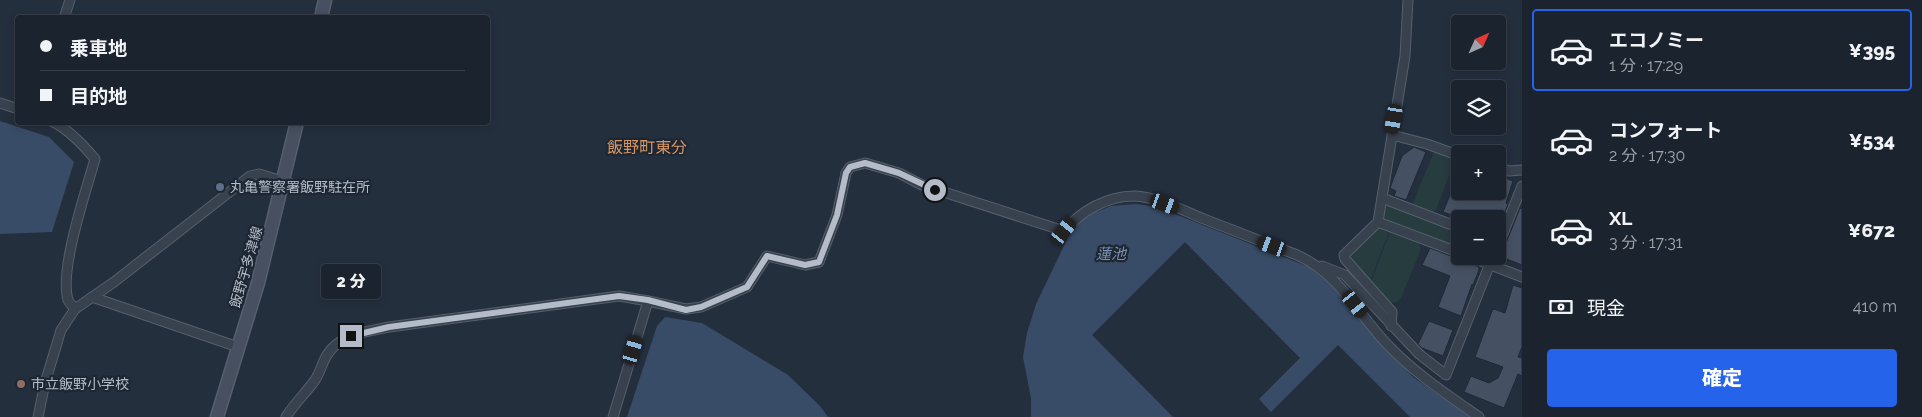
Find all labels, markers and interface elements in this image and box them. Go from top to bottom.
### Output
north arrow [1451,15,1506,70]
map controls [1451,15,1506,265]
icon: car [1549,28,1594,73]
text: エコノミー [1609,29,1704,51]
text: 乗車地 [70,37,127,59]
text: ¥395 [1849,39,1895,61]
text: 1 分 · 17:29 [1609,56,1683,75]
button: layers [1451,80,1506,135]
text: 目的地 [70,85,127,107]
car [1384,103,1403,135]
icon: car [1549,118,1594,163]
text: コンフォート [1609,119,1722,141]
text: ¥534 [1849,129,1895,151]
district label: 飯野町東分 [607,138,687,157]
button: + [1451,145,1506,200]
text: 2 分 · 17:30 [1609,146,1685,165]
place label: 丸亀警察署飯野駐在所 [230,179,370,195]
route start [924,179,946,201]
marker: 丸亀警察署飯野駐在所 [214,181,226,193]
car [1148,192,1181,216]
text: XL [1609,207,1632,229]
icon: car [1549,208,1594,253]
button: − [1451,210,1506,265]
car [1048,215,1079,247]
text: ¥672 [1848,219,1895,241]
street label: 飯野宇多津線 [227,224,265,310]
text: 3 分 · 17:31 [1609,233,1683,252]
car [1255,234,1288,258]
water label: 蓮池 [1096,245,1128,263]
callout: 2 分 [321,264,381,298]
text: 2 分 [336,272,366,291]
car [1339,288,1370,320]
icon: cash [1547,293,1575,321]
text: 現金 [1587,297,1625,319]
text: 410 m [1853,297,1897,316]
route end [340,325,362,347]
car [621,333,644,367]
button: 確定 [1547,349,1897,407]
place label: 市立飯野小学校 [31,376,129,392]
marker: 市立飯野小学校 [15,378,27,390]

